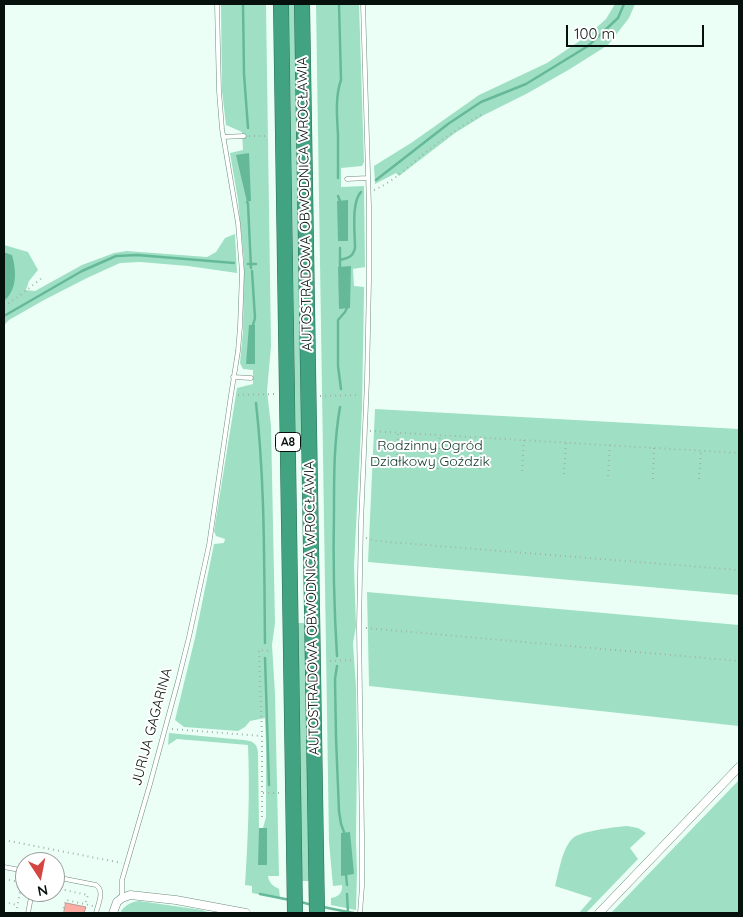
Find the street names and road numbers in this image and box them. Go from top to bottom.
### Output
street label: AUTOSTRADOWA OBWODNICA WROCŁAWIA [294,57,316,351]
road number: A8 [276,432,300,452]
street label: AUTOSTRADOWA OBWODNICA WROCŁAWIA [301,461,323,755]
street label: JURIJA GAGARINA [128,666,176,788]

